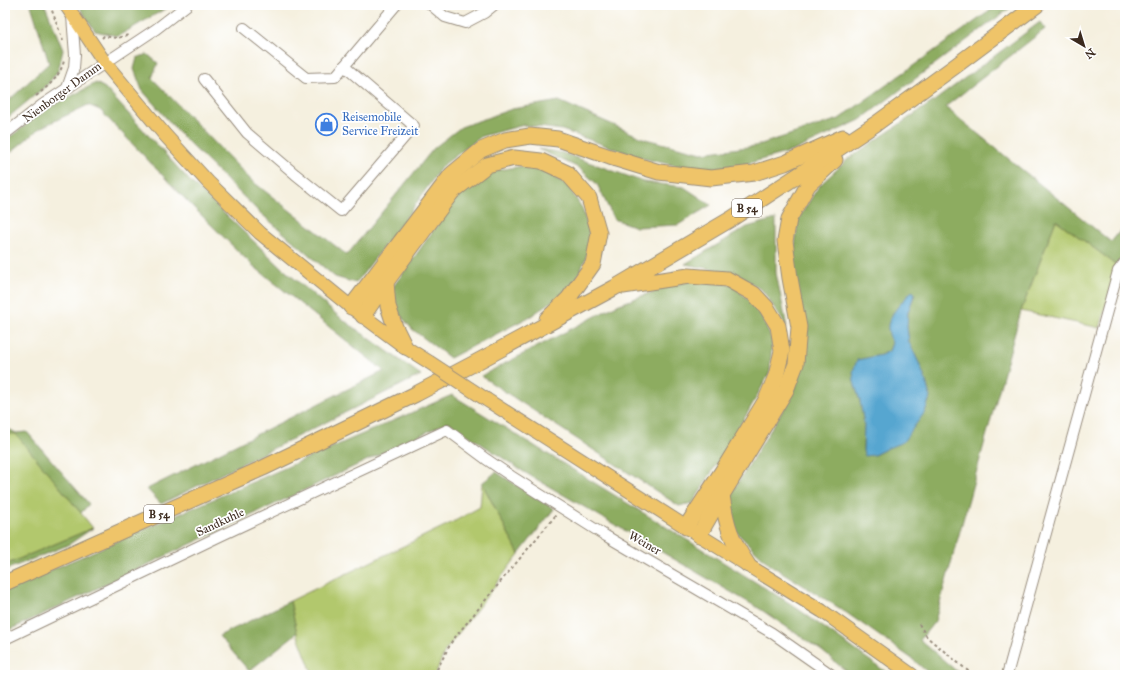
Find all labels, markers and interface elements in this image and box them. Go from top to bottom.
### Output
north arrow [1064,26,1104,66]
text: N [1082,45,1098,62]
street label: Nienborger Damm [20,59,105,126]
place label: Reisemobile Service Freizeit [342,110,419,138]
shop icon: Reisemobile Service Freizeit [314,111,340,137]
road number: B 54 [732,199,762,217]
road number: B 54 [144,505,174,523]
street label: Sandkuhle [194,505,246,539]
street label: Weiner [626,528,664,558]

